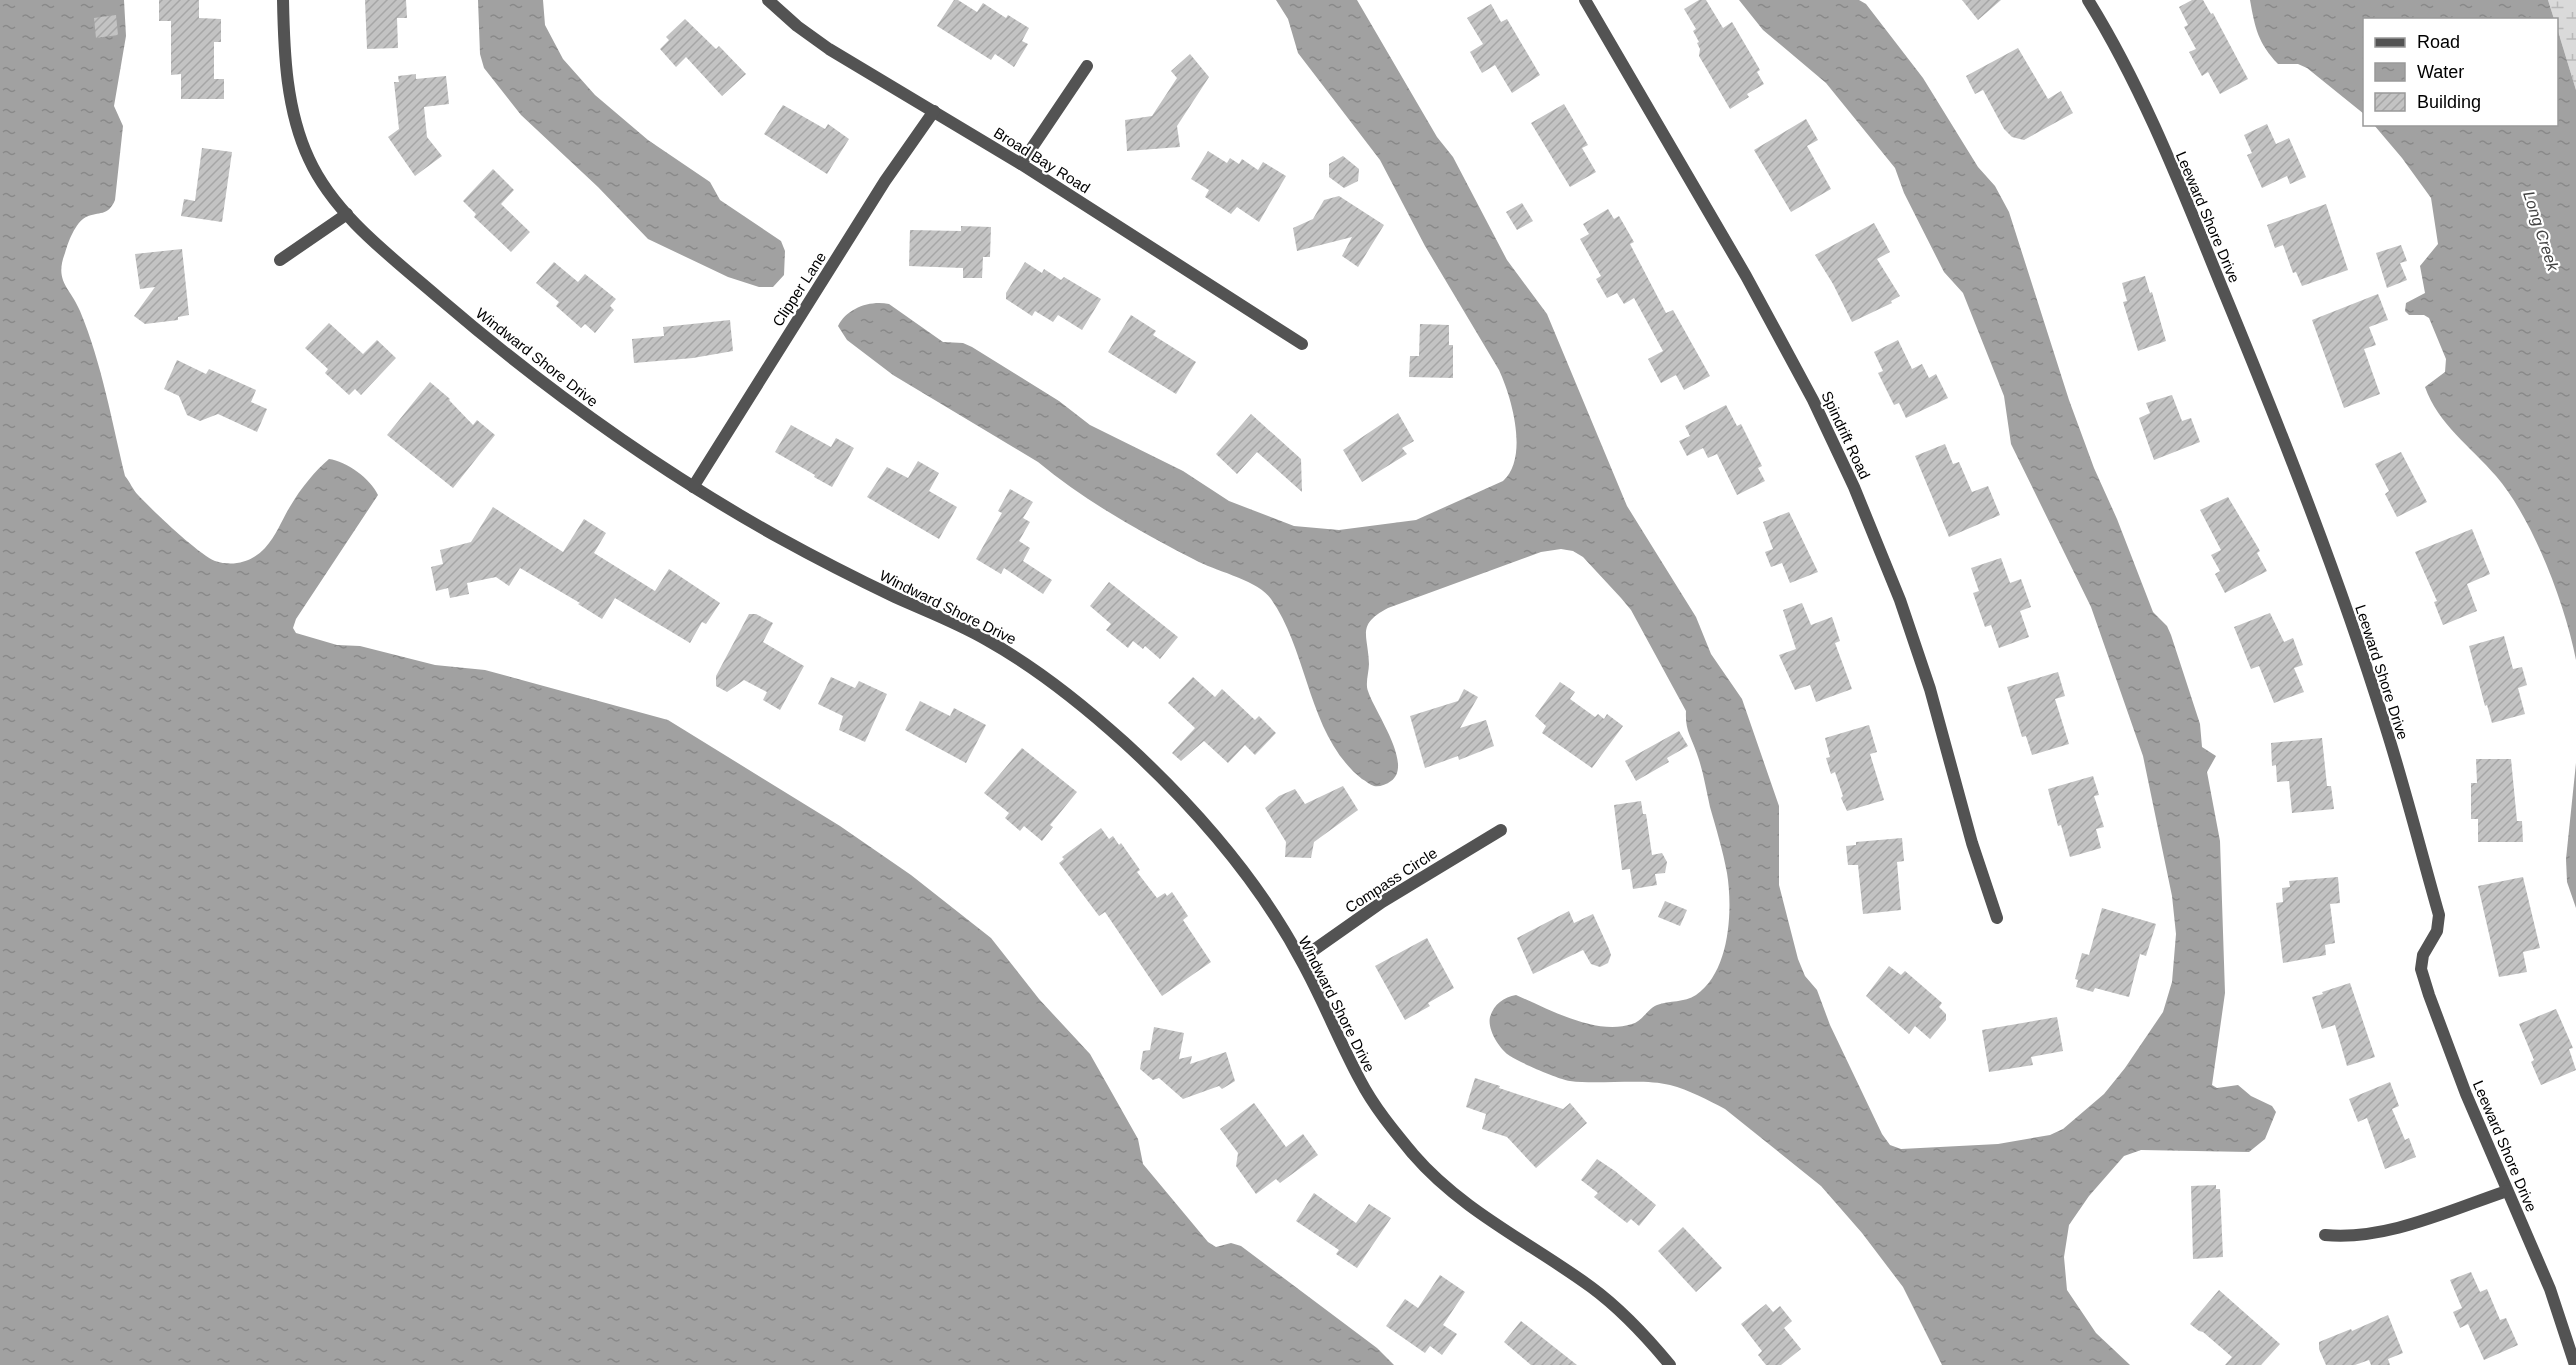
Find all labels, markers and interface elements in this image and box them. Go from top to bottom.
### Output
legend [2363,18,2558,126]
text: Road [2417,32,2460,52]
text: Water [2417,62,2464,82]
text: Building [2417,92,2481,112]
street label: Broad Bay Road [991,124,1093,196]
street label: Leeward Shore Drive [2173,149,2243,285]
water label: Long Creek [2520,189,2562,274]
street label: Clipper Lane [769,249,829,329]
street label: Windward Shore Drive [473,304,601,410]
street label: Spindrift Road [1818,388,1874,482]
street label: Windward Shore Drive [877,566,1019,648]
street label: Leeward Shore Drive [2352,602,2412,742]
street label: Compass Circle [1342,844,1440,916]
street label: Windward Shore Drive [1295,933,1379,1075]
street label: Leeward Shore Drive [2470,1078,2540,1214]

